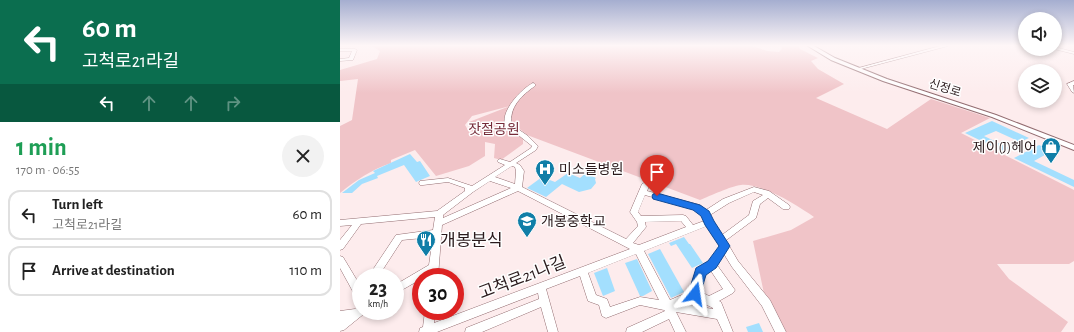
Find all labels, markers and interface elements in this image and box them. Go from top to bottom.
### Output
map controls [1018,12,1062,108]
button: sound [1018,12,1062,56]
text: 60 m [82,15,137,43]
icon: left [16,16,68,68]
text: 고척로21라길 [82,53,179,71]
button: layers [1018,64,1062,108]
street label: 신정로 [927,77,963,99]
icon: left [96,92,118,114]
icon: ahead [138,92,160,114]
icon: ahead [180,92,202,114]
icon: right [222,92,244,114]
park label: 잣절공원 [468,122,520,137]
button: close [282,135,324,177]
text: 1 min [16,136,67,160]
shop icon: 제이(J)헤어 [1040,136,1062,164]
place label: 제이(J)헤어 [973,140,1037,155]
pin [640,155,674,196]
hospital icon: 미소들병원 [534,158,556,186]
icon: arrive [646,161,668,183]
place label: 미소들병원 [559,162,623,177]
text: 170 m · 06:55 [16,164,79,177]
text: Turn left [52,197,103,212]
icon: left [18,204,40,226]
text: 60 m [293,207,322,222]
school or university icon: 개봉중학교 [516,210,538,238]
place label: 개봉중학교 [541,213,606,229]
text: 고척로21라길 [52,219,122,232]
restaurant icon: 개봉분식 [415,229,437,257]
place label: 개봉분식 [440,232,503,249]
street label: 고척로21나길 [476,252,568,302]
icon: arrive [18,260,40,282]
text: Arrive at destination [52,263,175,278]
text: 110 m [289,263,322,278]
speed limit sign: 30 [412,268,464,320]
position arrow [674,273,716,315]
text: 23 [369,279,387,299]
text: km/h [368,299,388,309]

